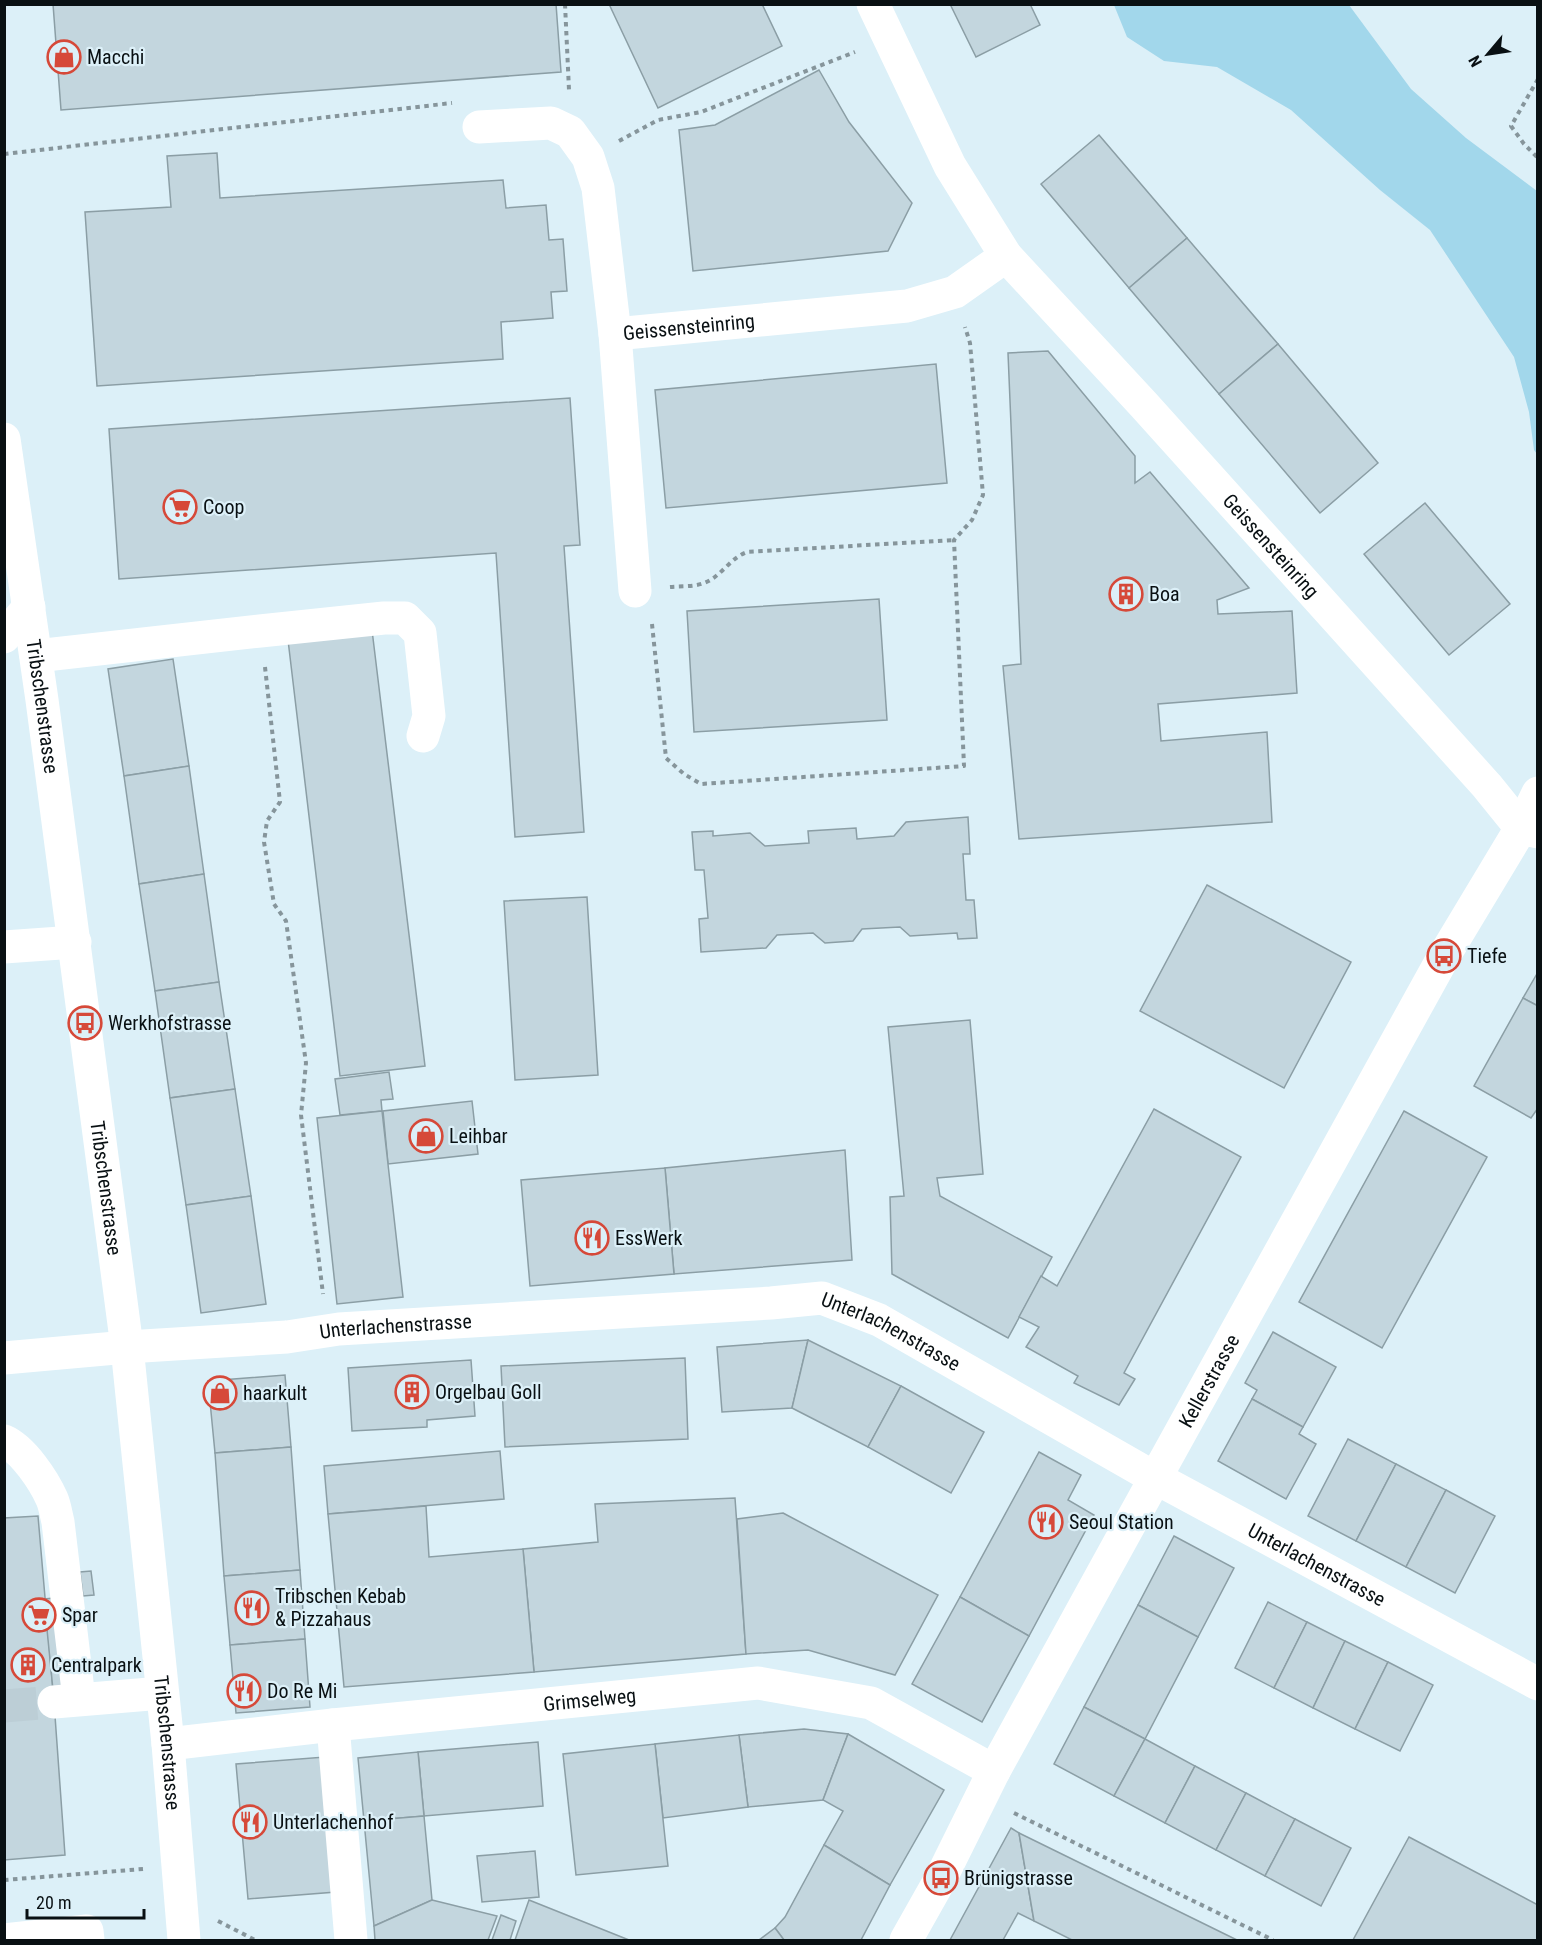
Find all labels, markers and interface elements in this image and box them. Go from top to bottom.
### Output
north arrow [1458,24,1518,84]
shop icon: Macchi [46,39,82,75]
place label: Macchi [87,45,144,69]
text: N [1465,52,1486,70]
street label: Geissensteinring [622,309,756,345]
supermarket icon: Coop [162,489,198,525]
street label: Geissensteinring [1218,489,1324,603]
place label: Coop [203,495,244,519]
building icon: Boa [1108,576,1144,612]
place label: Boa [1149,582,1180,606]
street label: Tribschenstrasse [21,637,64,775]
bus stop icon: Tiefe [1426,938,1462,974]
place label: Tiefe [1467,944,1507,968]
bus stop icon: Werkhofstrasse [67,1005,103,1041]
place label: Werkhofstrasse [108,1011,231,1035]
shop icon: Leihbar [408,1118,444,1154]
street label: Tribschenstrasse [85,1119,127,1257]
place label: Leihbar [449,1124,508,1148]
restaurant icon: EssWerk [574,1220,610,1256]
place label: EssWerk [615,1226,683,1250]
street label: Unterlachenstrasse [818,1287,965,1376]
street label: Unterlachenstrasse [318,1309,472,1344]
street label: Kellerstrasse [1174,1330,1244,1432]
building icon: Orgelbau Goll [394,1374,430,1410]
shop icon: haarkult [202,1375,238,1411]
place label: Orgelbau Goll [435,1380,542,1404]
place label: haarkult [243,1381,307,1405]
restaurant icon: Seoul Station [1028,1504,1064,1540]
place label: Seoul Station [1069,1510,1174,1534]
street label: Unterlachenstrasse [1244,1518,1389,1611]
place label: Tribschen Kebab & Pizzahaus [275,1584,406,1631]
restaurant icon: Tribschen Kebab & Pizzahaus [234,1590,270,1626]
supermarket icon: Spar [21,1597,57,1633]
place label: Spar [62,1603,98,1627]
building icon: Centralpark [10,1647,46,1683]
place label: Centralpark [51,1653,142,1677]
restaurant icon: Do Re Mi [226,1673,262,1709]
street label: Tribschenstrasse [149,1674,185,1811]
place label: Do Re Mi [267,1679,337,1703]
street label: Grimselweg [542,1683,637,1716]
restaurant icon: Unterlachenhof [232,1804,268,1840]
place label: Unterlachenhof [273,1810,394,1834]
bus stop icon: Brünigstrasse [923,1860,959,1896]
place label: Brünigstrasse [964,1866,1073,1890]
scale bar [27,1882,144,1920]
text: 20 m [36,1892,71,1913]

